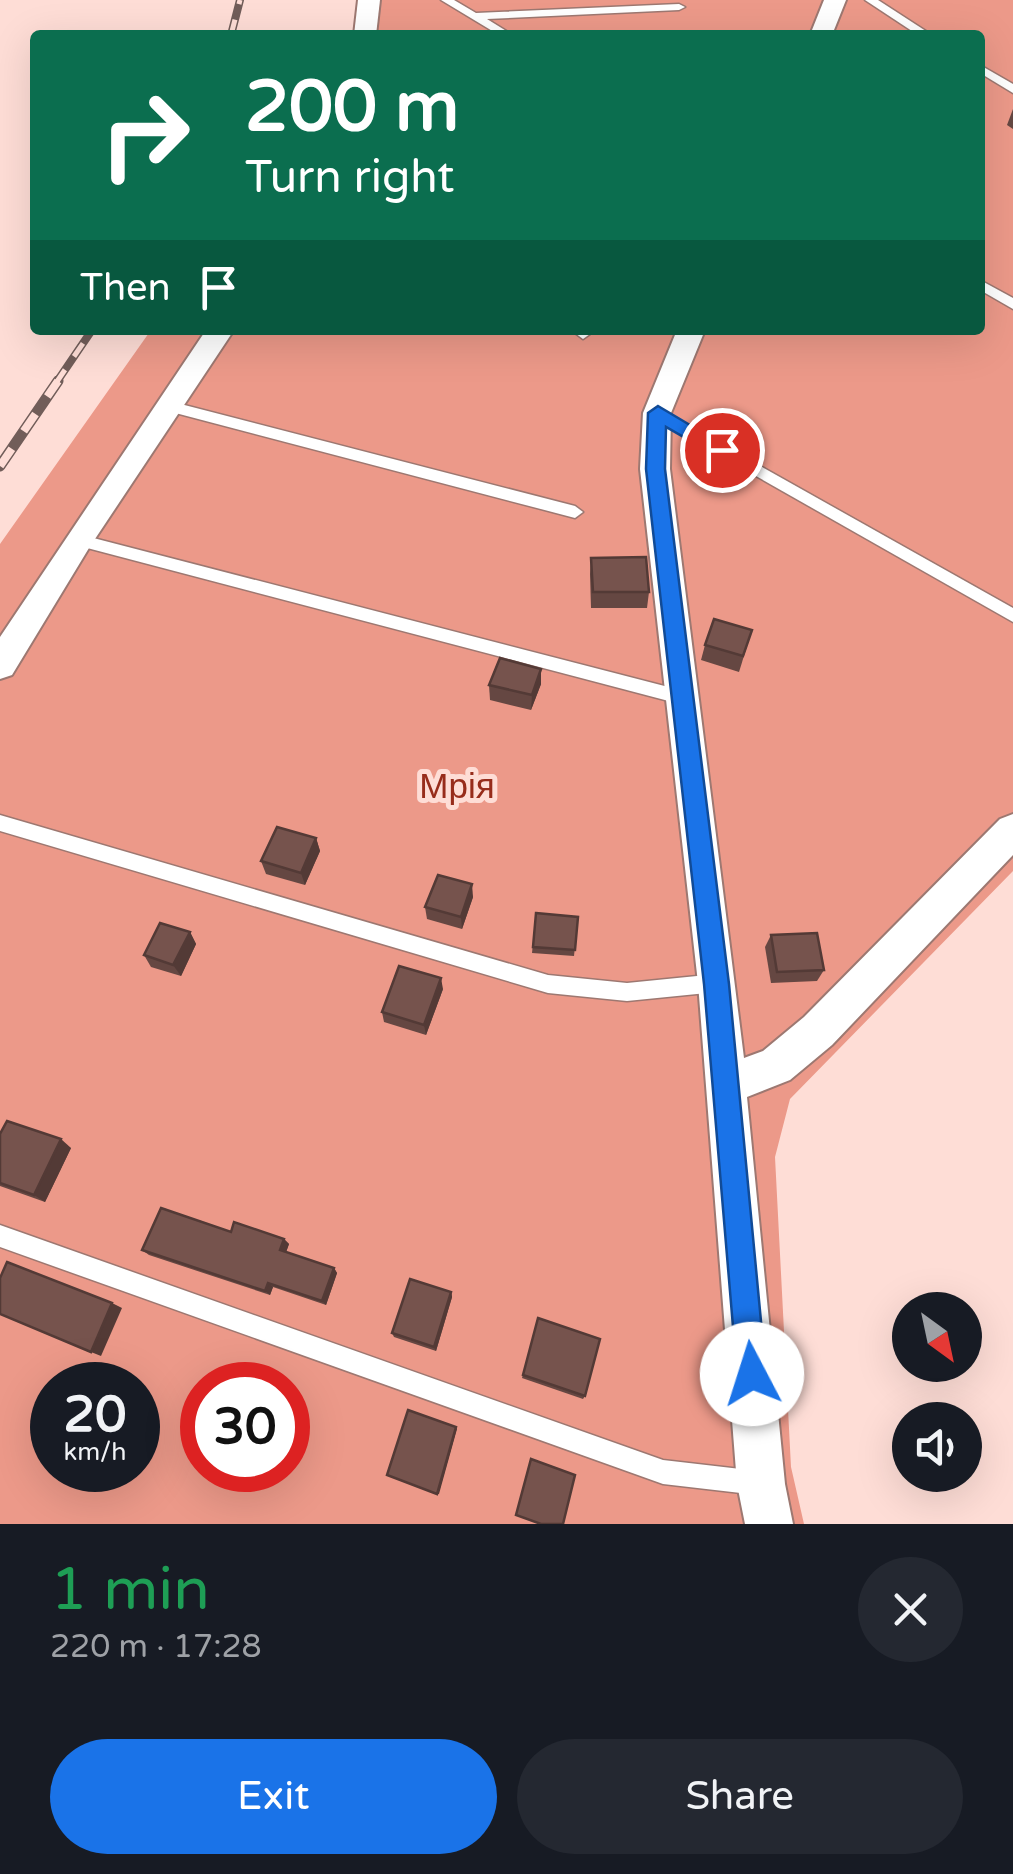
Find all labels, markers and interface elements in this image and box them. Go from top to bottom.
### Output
text: 200 m [245,66,459,150]
icon: right [80,70,210,200]
text: Turn right [245,151,454,205]
icon: arrive [191,260,246,315]
text: Then [80,265,171,311]
pin [680,408,765,493]
icon: arrive [695,423,750,478]
park label: Мрія [419,766,495,808]
north arrow [892,1292,982,1382]
map controls [892,1292,982,1492]
position arrow [700,1322,804,1426]
speed limit sign: 30 [180,1362,310,1492]
text: 20 [64,1385,126,1445]
button: sound [892,1402,982,1492]
text: km/h [64,1437,126,1467]
text: 1 min [50,1554,210,1626]
button: close [858,1557,963,1662]
text: 220 m · 17:28 [50,1628,262,1666]
button: Exit [50,1739,497,1854]
button: Share [517,1739,963,1854]

